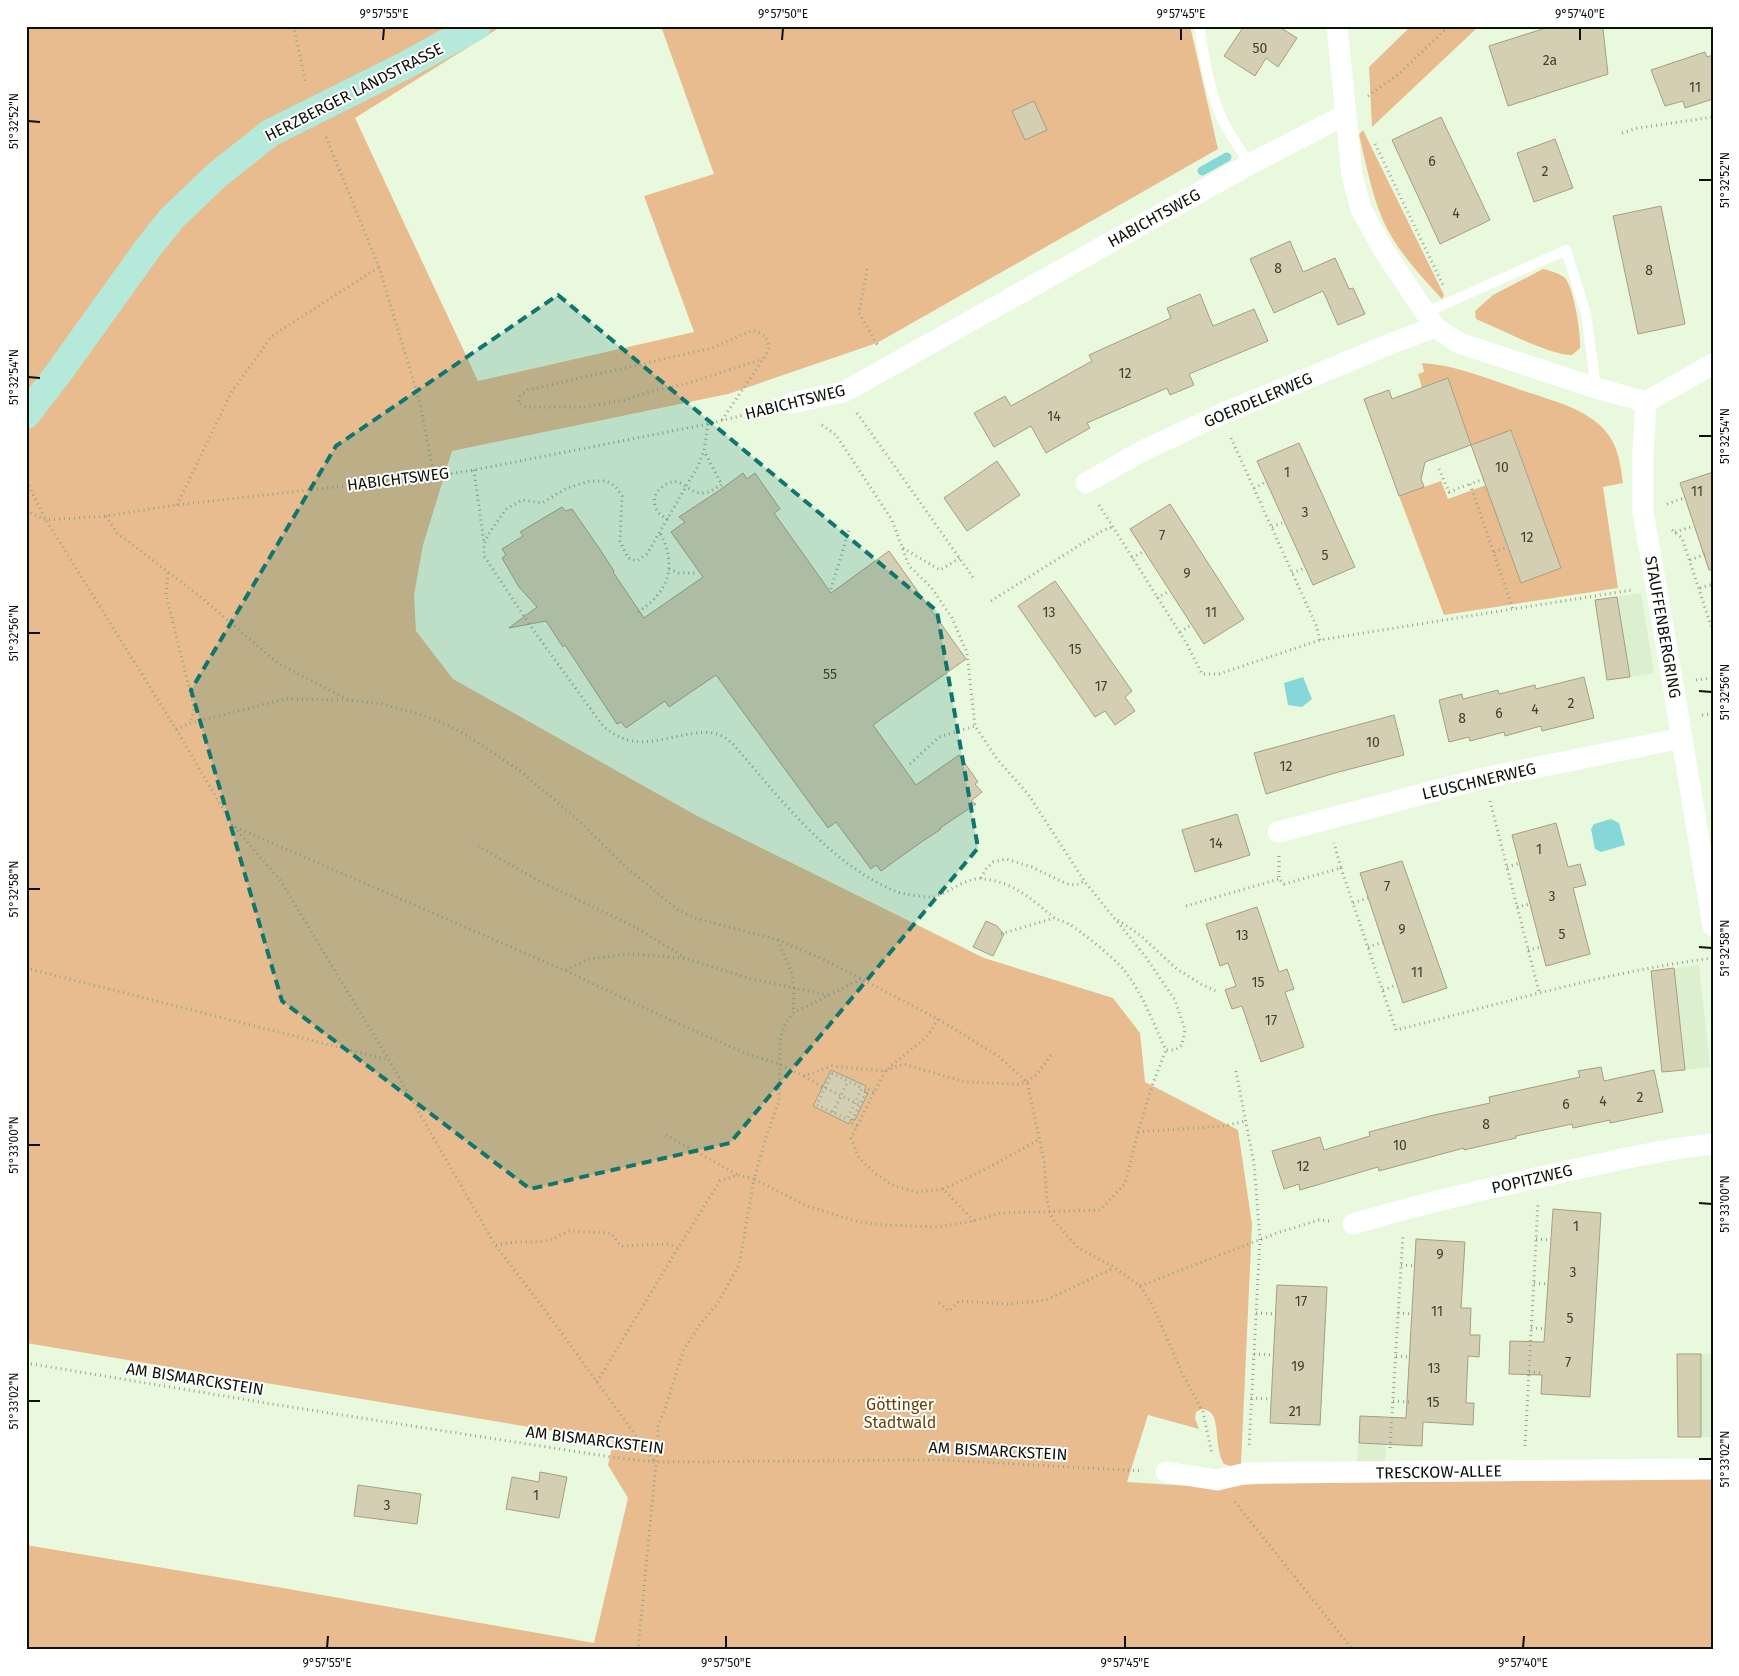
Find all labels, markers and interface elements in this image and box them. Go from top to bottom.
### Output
text: 9°57'55"E [359,7,409,21]
text: 9°57'50"E [758,7,808,21]
text: 9°57'45"E [1156,7,1206,21]
text: 9°57'40"E [1555,7,1605,21]
street label: HERZBERGER LANDSTRASSE [262,39,446,145]
house number: 50 [1253,40,1268,57]
house number: 2a [1543,52,1557,69]
house number: 11 [1689,79,1701,96]
text: 51°32'52"N [7,93,21,149]
text: 51°32'52"N [1718,152,1732,208]
house number: 6 [1428,153,1436,170]
house number: 2 [1542,163,1549,180]
street label: HABICHTSWEG [1105,185,1203,251]
house number: 4 [1452,205,1460,222]
house number: 8 [1274,260,1282,277]
house number: 8 [1645,262,1653,279]
text: 51°32'54"N [7,349,21,405]
house number: 12 [1119,365,1132,382]
street label: GOERDELERWEG [1201,369,1315,431]
street label: HABICHTSWEG [743,380,847,424]
house number: 14 [1047,408,1061,425]
text: 51°32'54"N [1718,408,1732,464]
house number: 10 [1495,459,1509,476]
street label: HABICHTSWEG [346,463,450,495]
house number: 1 [1284,464,1290,481]
house number: 11 [1691,483,1703,500]
house number: 3 [1302,504,1309,521]
house number: 7 [1159,527,1165,544]
house number: 12 [1521,529,1534,546]
house number: 5 [1321,547,1329,564]
street label: STAUFFENBERGRING [1641,554,1685,700]
house number: 9 [1183,565,1191,582]
house number: 13 [1042,604,1056,621]
house number: 11 [1205,604,1217,621]
text: 51°32'56"N [7,605,21,661]
house number: 15 [1068,641,1082,658]
text: 51°32'56"N [1718,664,1732,720]
house number: 55 [823,666,837,683]
house number: 17 [1095,678,1107,695]
house number: 2 [1568,695,1575,712]
house number: 4 [1531,701,1539,718]
house number: 6 [1495,705,1503,722]
house number: 8 [1458,710,1466,727]
house number: 10 [1366,734,1380,751]
house number: 12 [1280,758,1293,775]
street label: LEUSCHNERWEG [1420,759,1538,803]
house number: 14 [1209,835,1223,852]
house number: 1 [1536,841,1542,858]
text: 51°32'58"N [7,861,21,917]
house number: 7 [1384,878,1390,895]
house number: 3 [1549,888,1556,905]
text: 51°32'58"N [1718,920,1732,976]
house number: 9 [1398,921,1406,938]
house number: 5 [1558,926,1566,943]
house number: 13 [1235,927,1249,944]
house number: 11 [1411,964,1423,981]
house number: 15 [1251,974,1265,991]
house number: 17 [1265,1012,1277,1029]
house number: 2 [1637,1089,1644,1106]
house number: 4 [1599,1093,1607,1110]
house number: 6 [1562,1096,1570,1113]
text: 51°33'00"N [7,1116,21,1174]
house number: 8 [1482,1116,1490,1133]
house number: 10 [1393,1137,1407,1154]
house number: 12 [1297,1158,1310,1175]
street label: POPITZWEG [1490,1160,1574,1198]
text: 51°33'00"N [1718,1175,1732,1233]
house number: 1 [1573,1218,1579,1235]
house number: 9 [1436,1246,1444,1263]
house number: 3 [1570,1264,1577,1281]
house number: 17 [1295,1293,1307,1310]
house number: 11 [1431,1303,1443,1320]
house number: 5 [1566,1310,1574,1327]
house number: 7 [1565,1354,1571,1371]
house number: 19 [1291,1358,1305,1375]
street label: AM BISMARCKSTEIN [125,1359,265,1399]
house number: 13 [1427,1360,1441,1377]
text: 51°33'02"N [7,1373,21,1429]
house number: 15 [1426,1394,1440,1411]
park label: Göttinger Stadtwald [864,1395,936,1432]
house number: 21 [1289,1403,1301,1420]
street label: AM BISMARCKSTEIN [525,1422,665,1458]
text: 51°33'02"N [1718,1431,1732,1487]
street label: AM BISMARCKSTEIN [928,1438,1068,1464]
street label: TRESCKOW-ALLEE [1376,1461,1502,1483]
house number: 1 [533,1487,539,1504]
house number: 3 [384,1497,391,1514]
text: 9°57'55"E [302,1656,352,1670]
text: 9°57'50"E [701,1656,751,1670]
text: 9°57'45"E [1100,1656,1150,1670]
text: 9°57'40"E [1498,1656,1548,1670]

